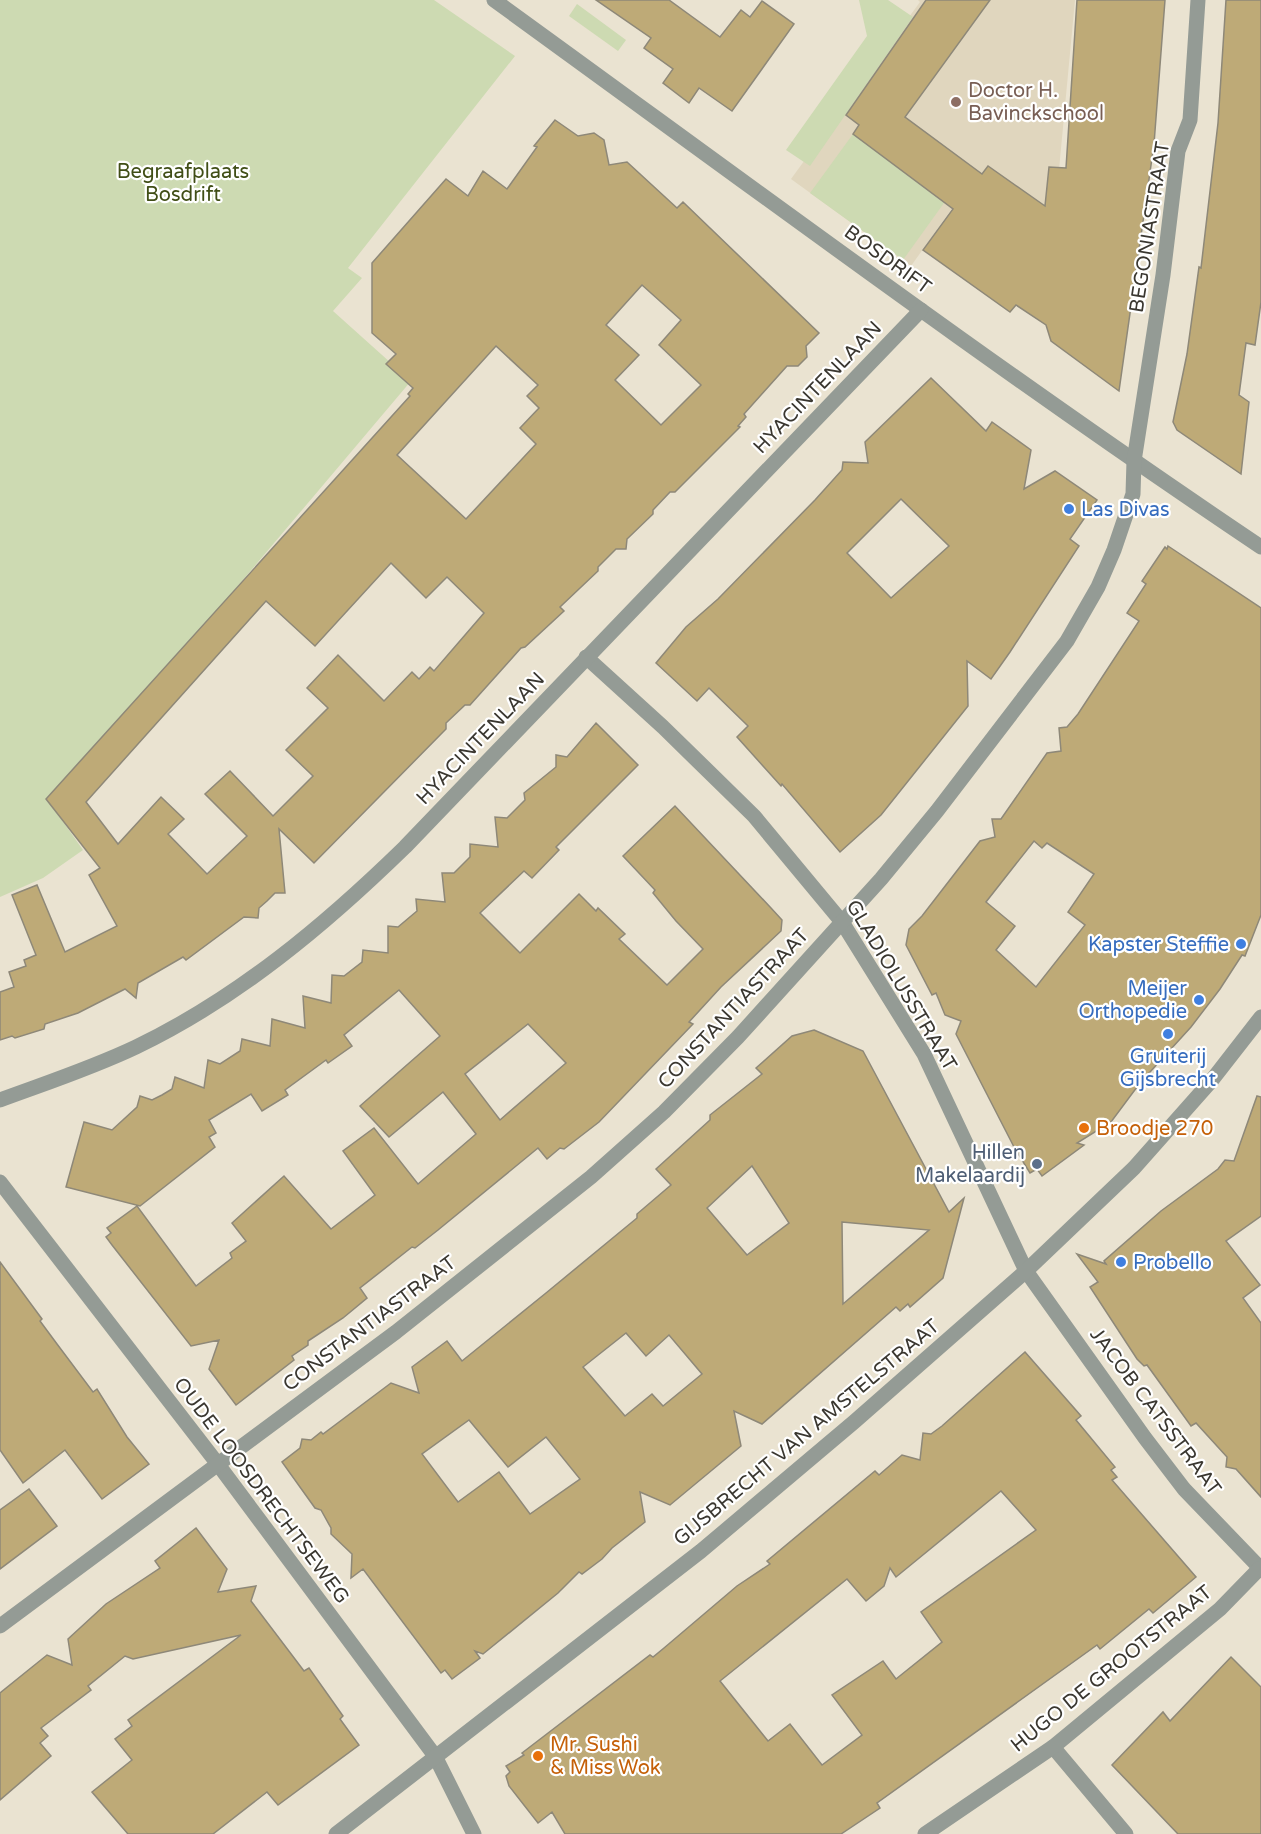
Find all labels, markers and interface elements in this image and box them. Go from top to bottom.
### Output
place label: Doctor H. Bavinckschool [968,79,1104,126]
marker: Doctor H. Bavinckschool [949,95,963,109]
street label: BEGONIASTRAAT [1125,140,1175,314]
park label: Begraafplaats Bosdrift [117,160,249,207]
street label: BOSDRIFT [839,220,936,299]
street label: HYACINTENLAAN [748,317,887,459]
place label: Las Divas [1081,498,1170,522]
marker: Las Divas [1062,502,1076,516]
street label: HYACINTENLAAN [411,668,550,810]
street label: GLADIOLUSSTRAAT [841,896,962,1075]
street label: CONSTANTIASTRAAT [653,924,814,1094]
place label: Kapster Steffie [1088,933,1229,957]
marker: Kapster Steffie [1234,937,1248,951]
place label: Meijer Orthopedie [1078,977,1187,1024]
marker: Meijer Orthopedie [1192,993,1206,1007]
marker: Gruiterij Gijsbrecht [1161,1027,1175,1041]
place label: Gruiterij Gijsbrecht [1120,1045,1217,1092]
place label: Broodje 270 [1096,1117,1213,1141]
marker: Broodje 270 [1077,1121,1091,1135]
place label: Hillen Makelaardij [915,1141,1025,1188]
marker: Hillen Makelaardij [1030,1157,1044,1171]
street label: CONSTANTIASTRAAT [278,1251,461,1397]
place label: Probello [1133,1251,1212,1275]
marker: Probello [1114,1255,1128,1269]
street label: GIJSBRECHT VAN AMSTELSTRAAT [669,1314,944,1551]
street label: JACOB CATSSTRAAT [1084,1323,1226,1500]
street label: OUDE LOOSDRECHTSEWEG [168,1373,354,1608]
street label: HUGO DE GROOTSTRAAT [1006,1580,1217,1757]
place label: Mr. Sushi & Miss Wok [550,1733,661,1780]
marker: Mr. Sushi & Miss Wok [531,1749,545,1763]

